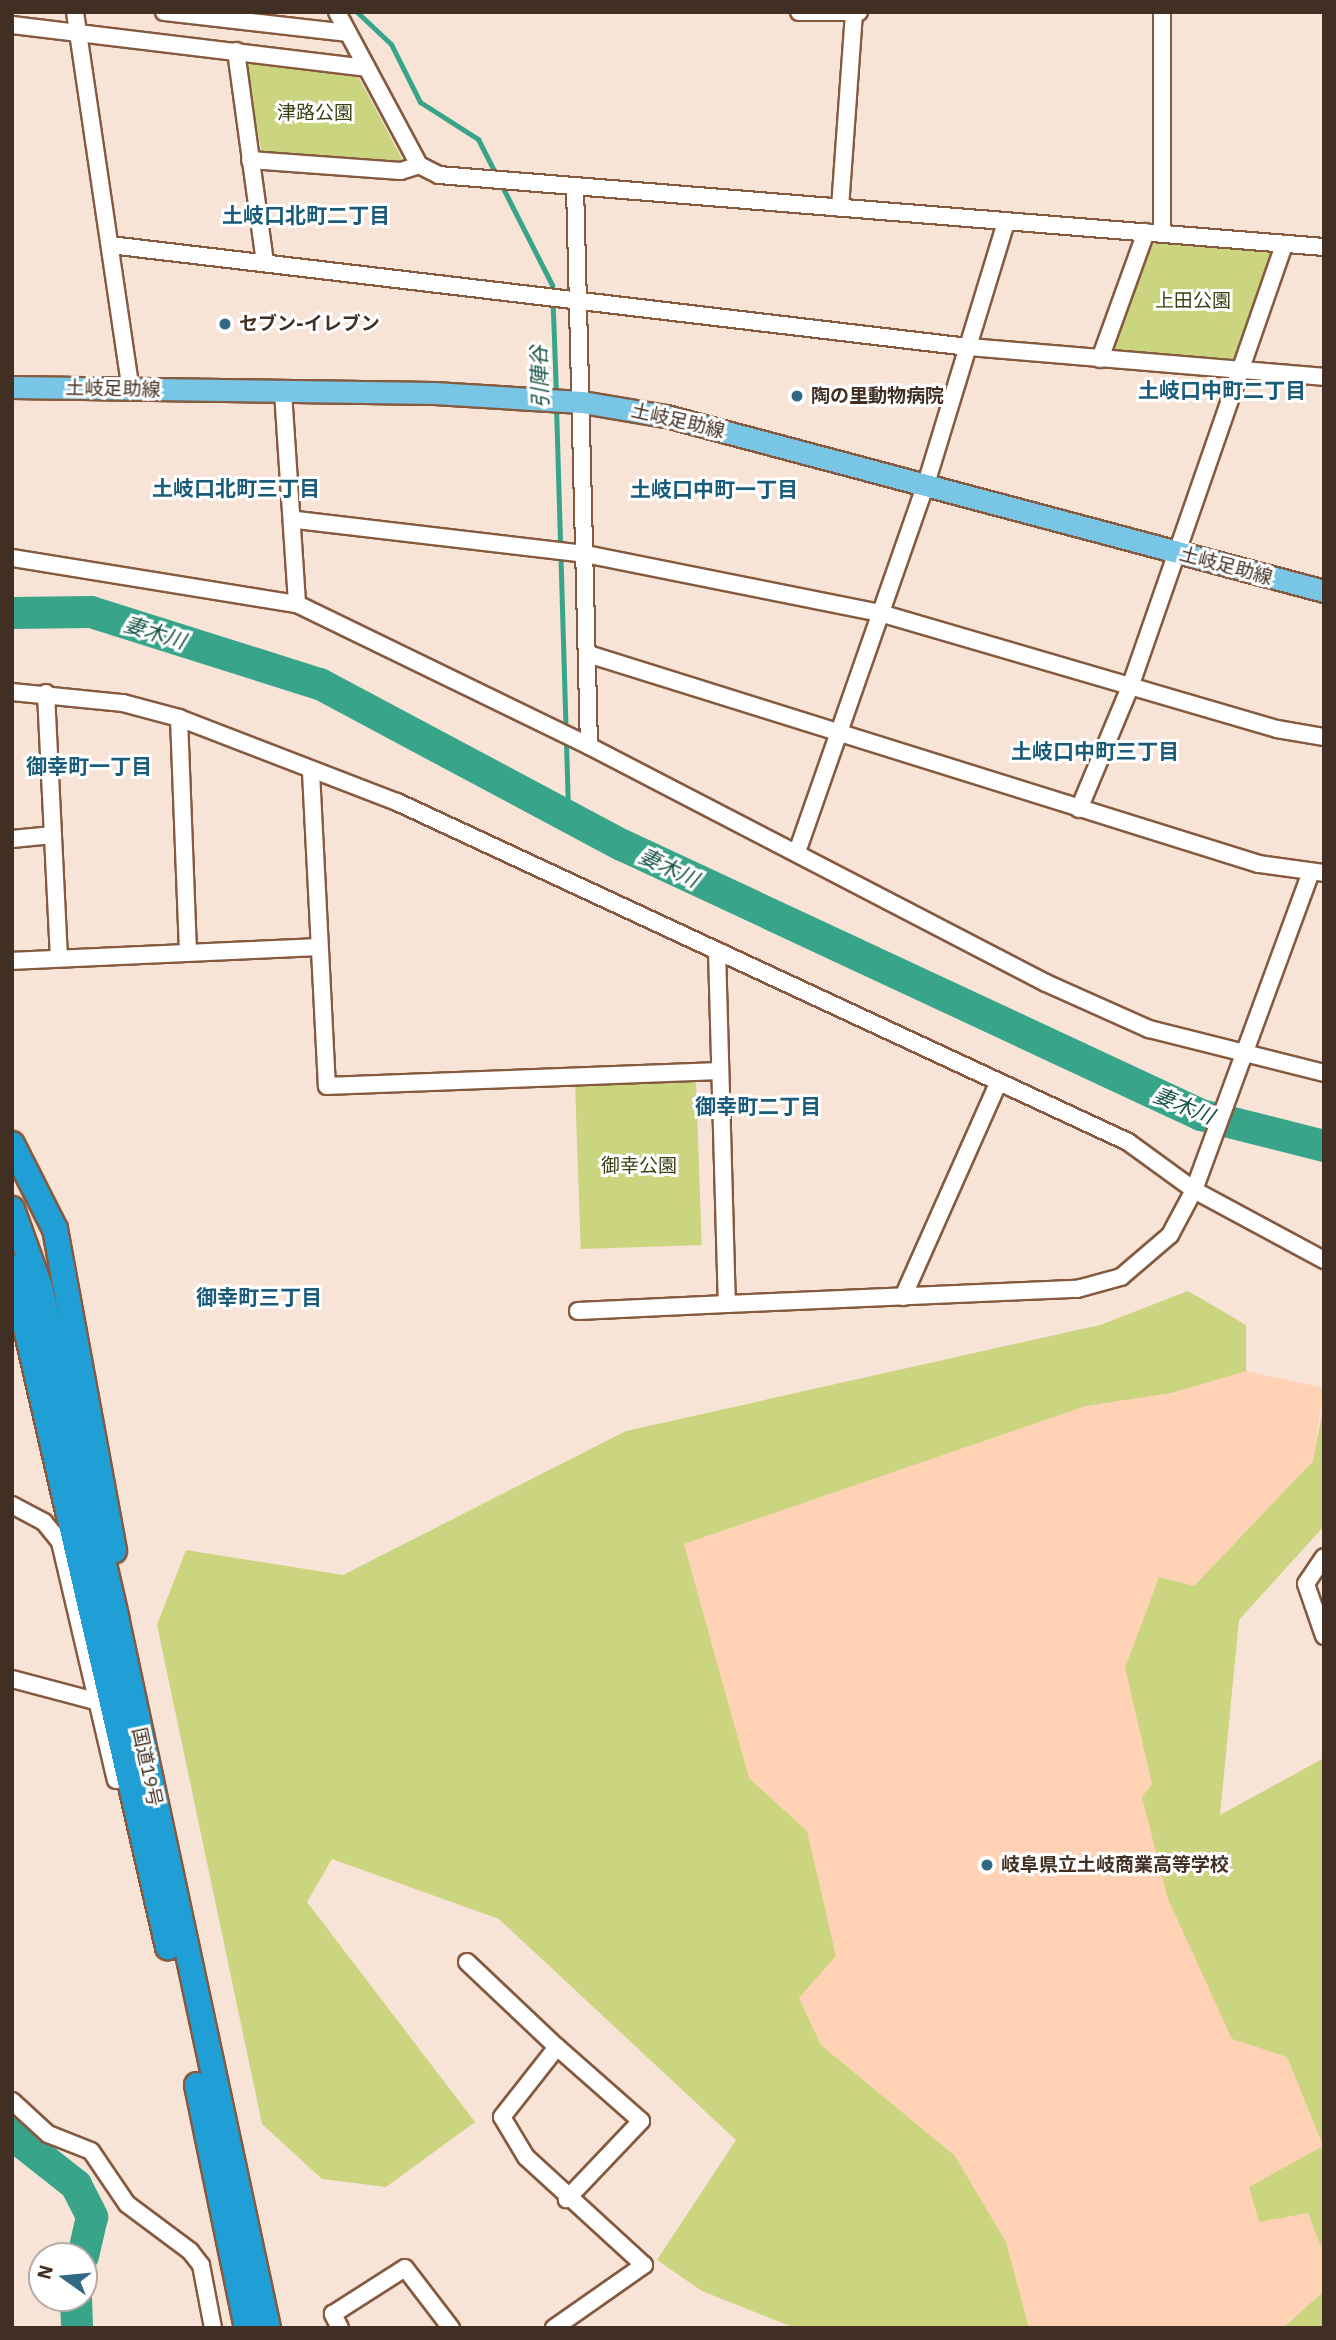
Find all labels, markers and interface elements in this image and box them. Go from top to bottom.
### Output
park label: 津路公園 [277,102,353,124]
district label: 土岐口北町二丁目 [222,202,390,228]
park label: 上田公園 [1155,290,1231,312]
place label: セブン-イレブン [239,313,380,335]
marker: セブン-イレブン [217,316,233,332]
water label: 引陣谷 [525,345,553,409]
street label: 土岐足助線 [65,377,161,401]
district label: 土岐口中町二丁目 [1138,377,1306,403]
place label: 陶の里動物病院 [811,385,944,407]
marker: 陶の里動物病院 [789,388,805,404]
street label: 土岐足助線 [629,399,727,443]
district label: 土岐口北町三丁目 [152,475,320,501]
district label: 土岐口中町一丁目 [630,476,798,502]
street label: 土岐足助線 [1177,543,1275,589]
water label: 妻木川 [121,611,189,653]
district label: 土岐口中町三丁目 [1011,738,1179,764]
district label: 御幸町一丁目 [26,753,152,779]
water label: 妻木川 [635,842,703,892]
water label: 妻木川 [1150,1082,1218,1128]
district label: 御幸町二丁目 [695,1093,821,1119]
park label: 御幸公園 [601,1155,677,1177]
district label: 御幸町三丁目 [196,1284,322,1310]
street label: 国道19号 [128,1726,166,1808]
place label: 岐阜県立土岐商業高等学校 [1001,1854,1229,1876]
marker: 岐阜県立土岐商業高等学校 [979,1857,995,1873]
north arrow [28,2242,98,2312]
text: N [31,2262,58,2282]

